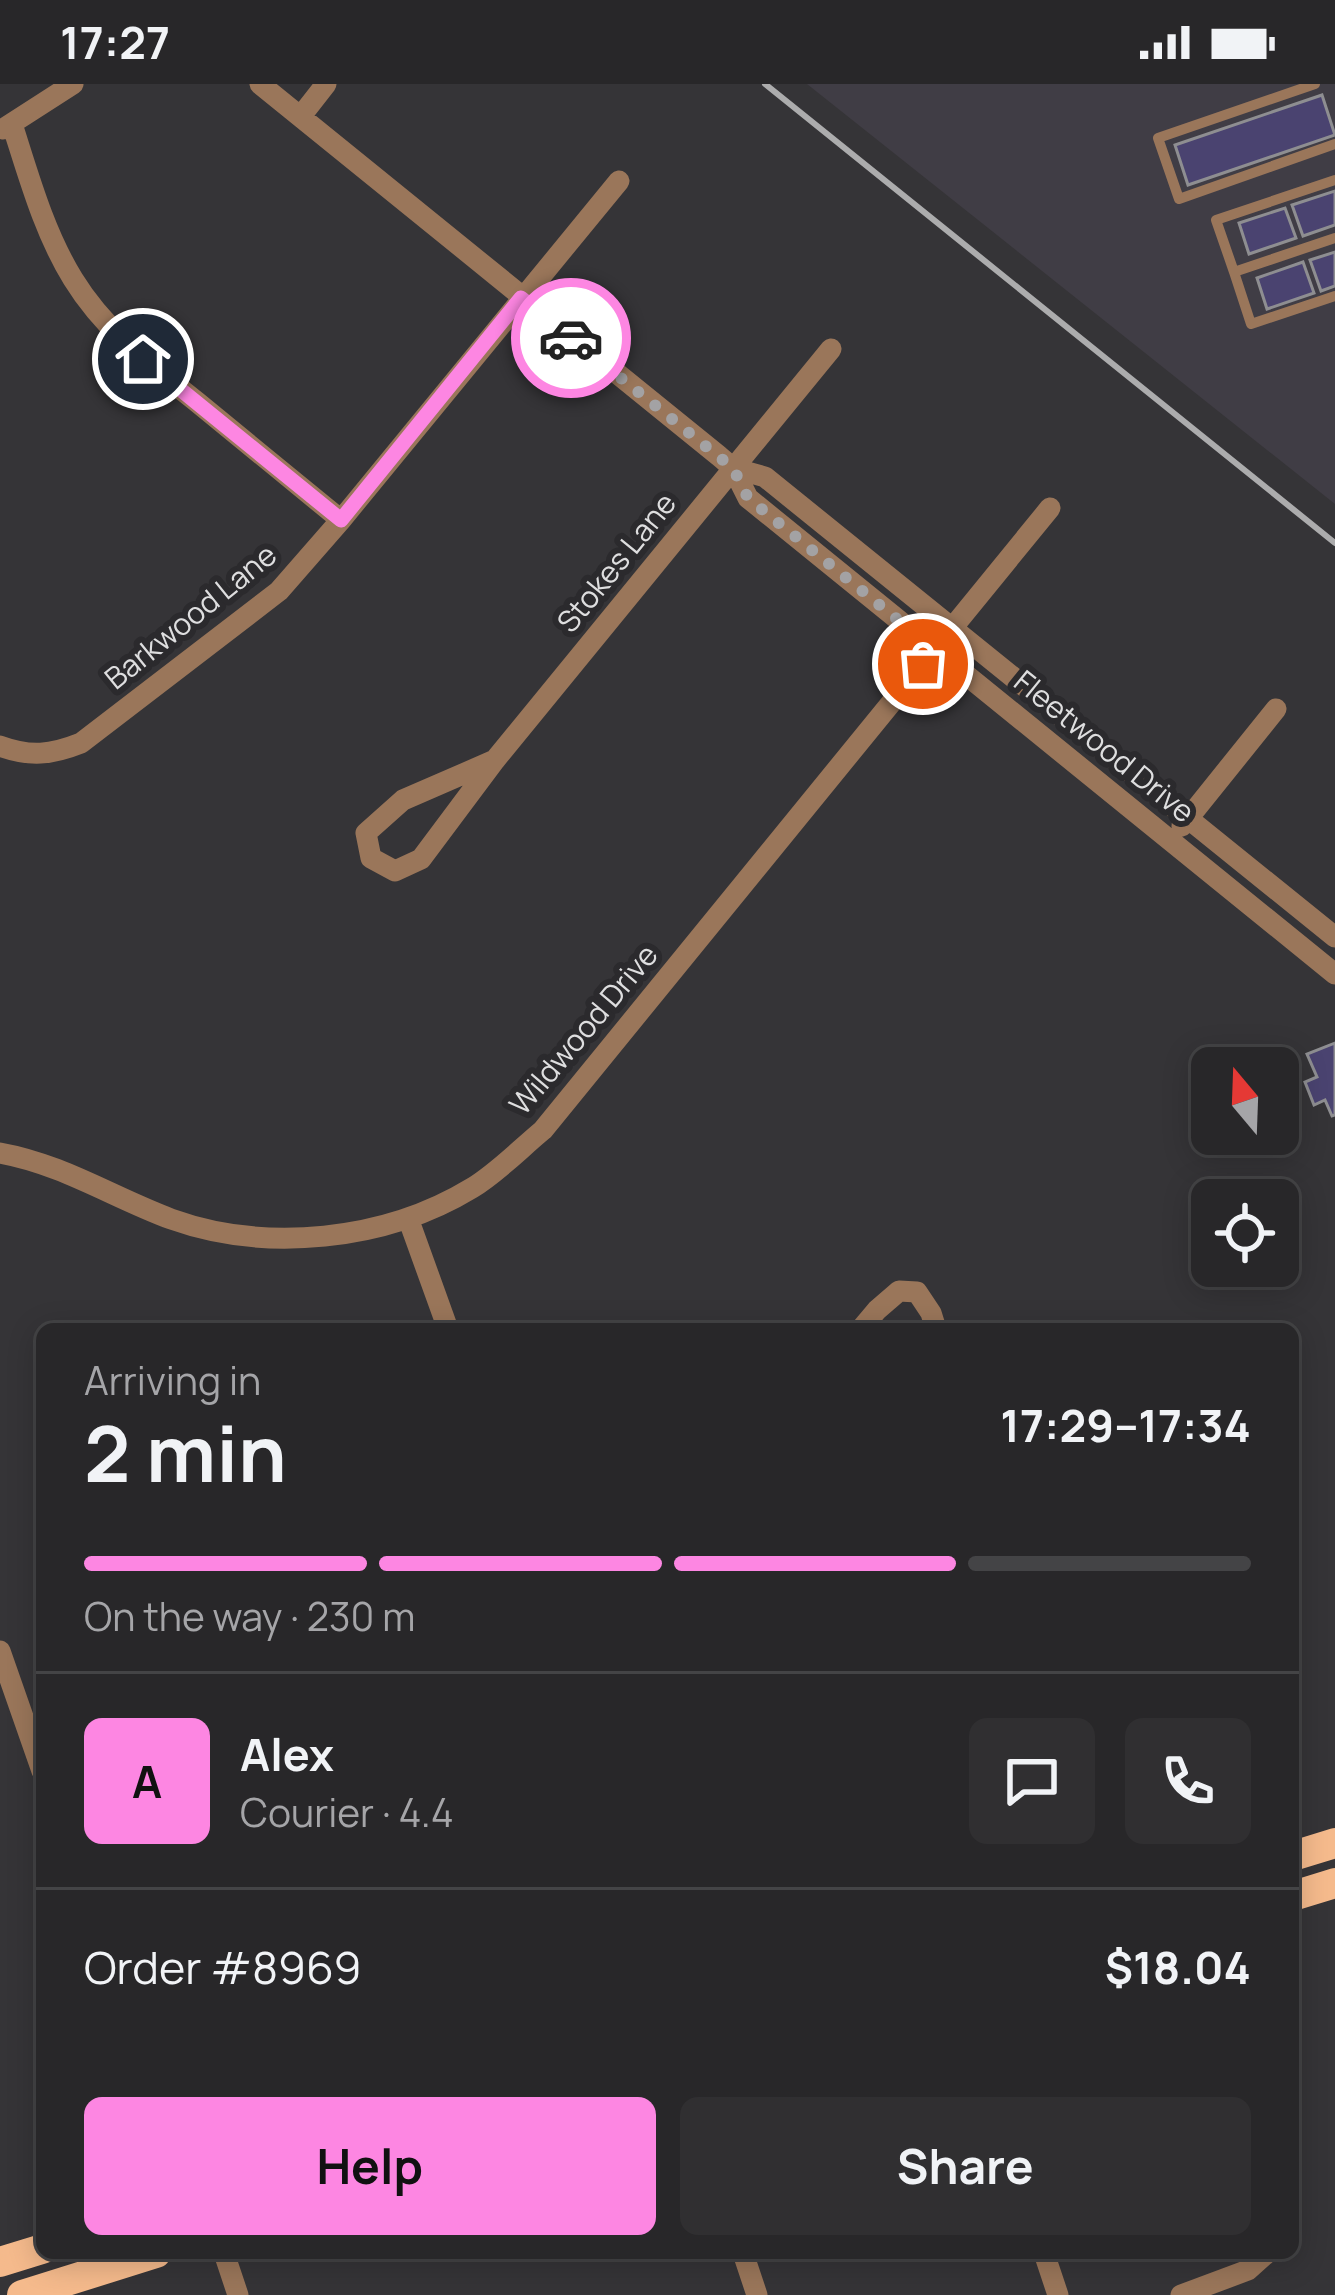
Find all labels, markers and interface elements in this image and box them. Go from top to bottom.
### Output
text: 17:27 [60,11,170,73]
courier [511,278,631,398]
icon: car [538,305,604,371]
pin [92,308,194,410]
icon: home [110,326,176,392]
street label: Stokes Lane [547,484,685,641]
street label: Barkwood Lane [96,534,284,698]
pin [872,613,974,715]
icon: bag [890,631,956,697]
street label: Fleetwood Drive [1006,660,1204,831]
street label: Wildwood Drive [499,935,666,1123]
north arrow [1191,1047,1299,1155]
map controls [1191,1047,1299,1287]
button: locate [1191,1179,1299,1287]
text: Arriving in [84,1353,261,1407]
text: 17:29–17:34 [1000,1394,1251,1456]
text: 2 min [84,1399,287,1505]
text: On the way · 230 m [84,1589,415,1643]
button: chat [969,1718,1095,1844]
button: phone [1125,1718,1251,1844]
text: Alex [240,1723,334,1785]
text: A [132,1750,162,1812]
text: Courier · 4.4 [240,1785,454,1839]
text: Order #8969 [84,1936,361,1998]
text: $18.04 [1105,1936,1251,1998]
button: Help [84,2097,656,2235]
button: Share [680,2097,1251,2235]

